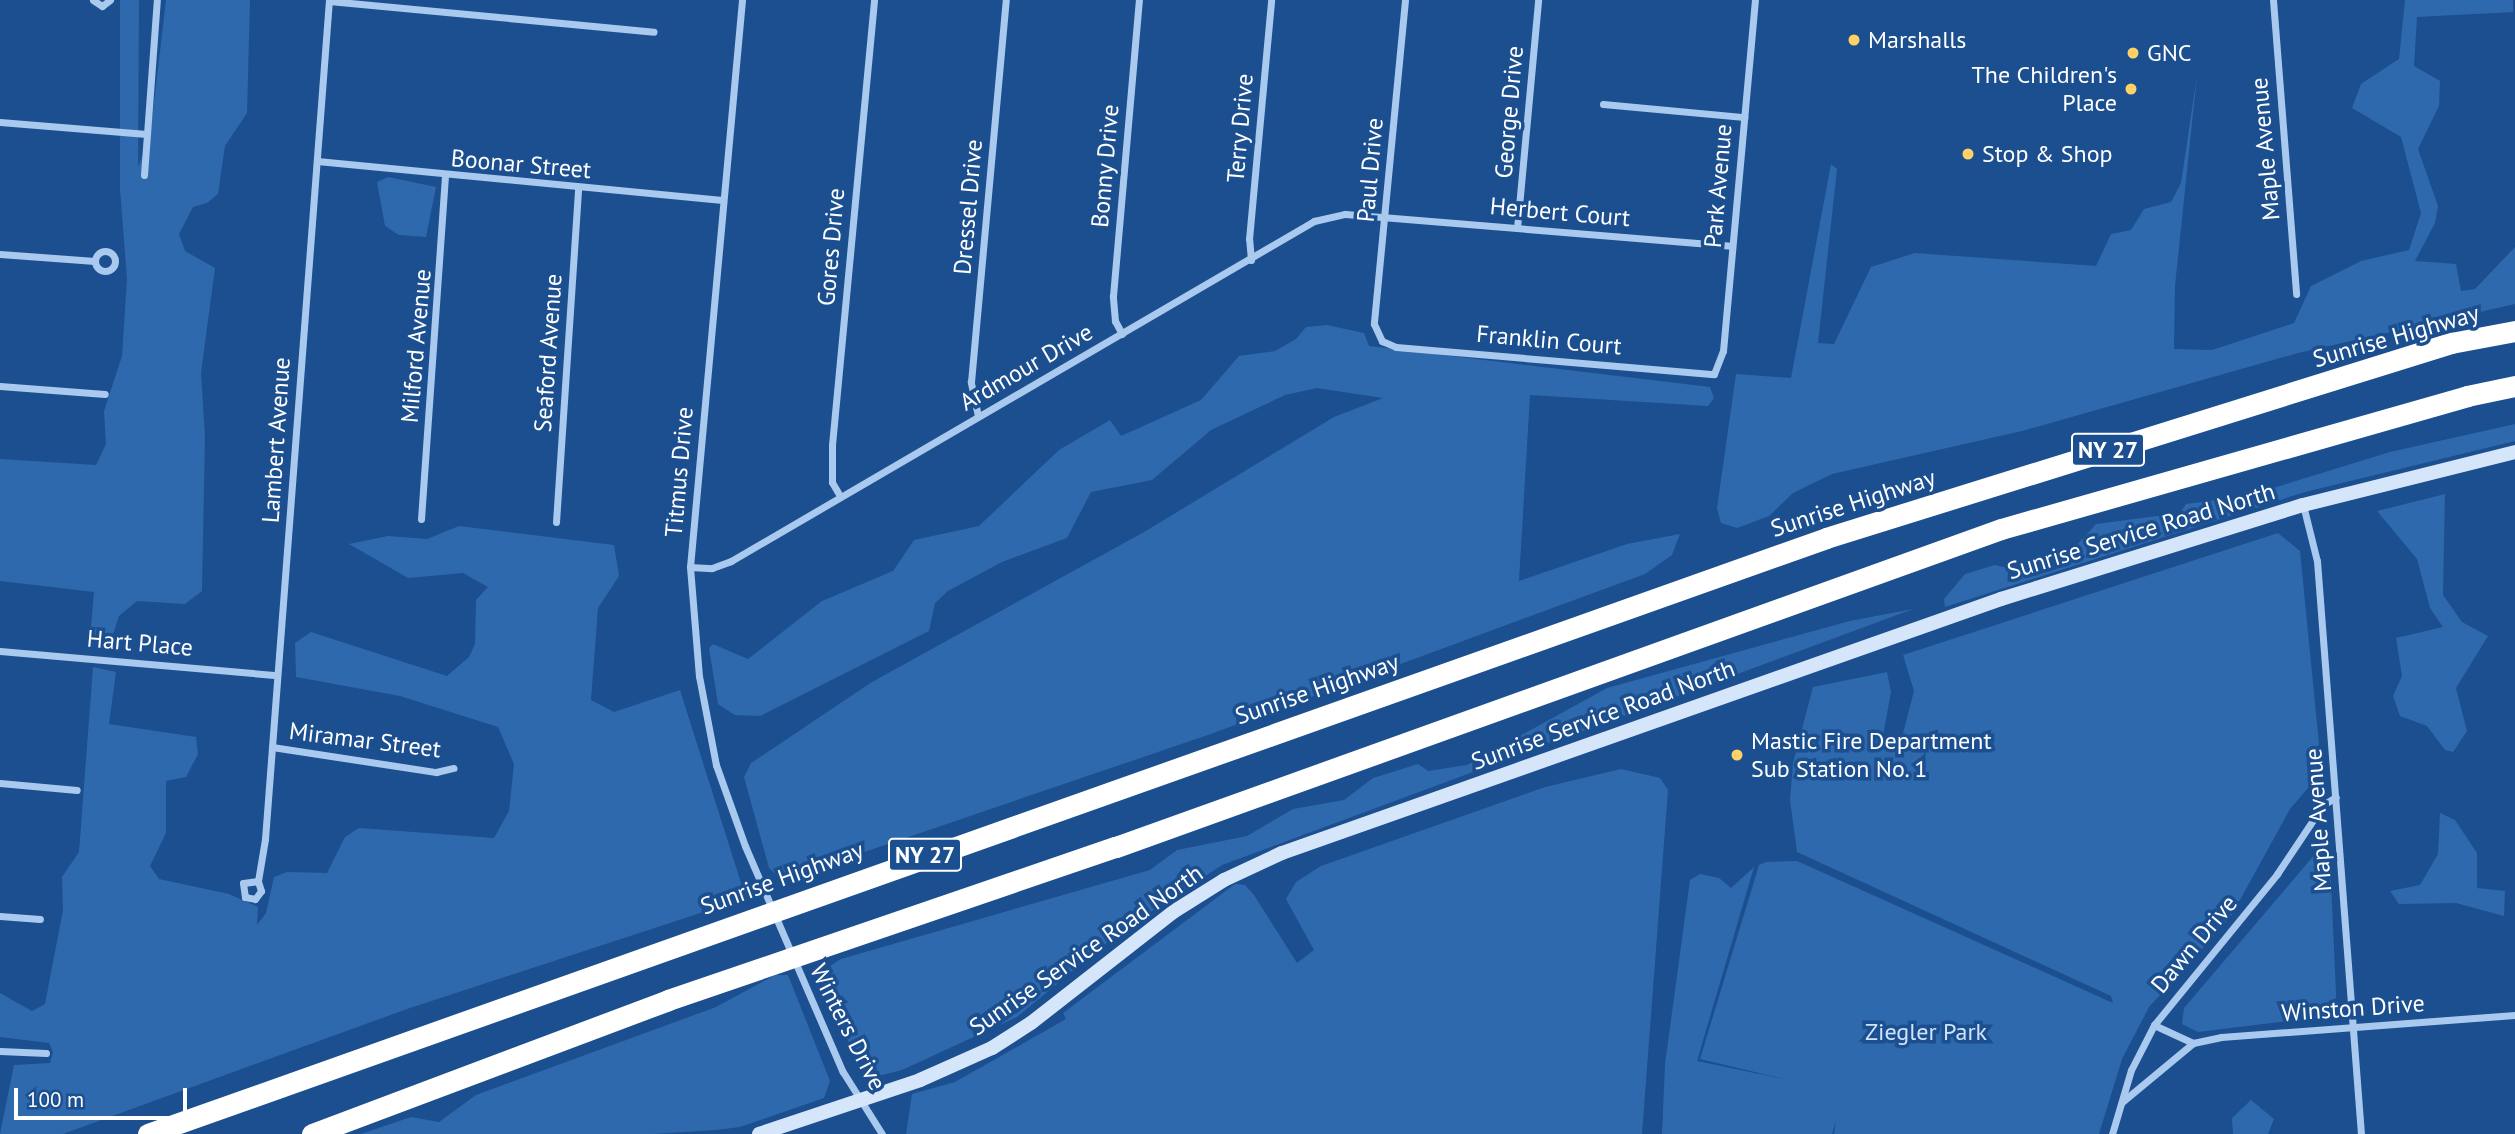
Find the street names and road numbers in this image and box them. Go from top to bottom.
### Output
street label: George Drive [1489,45,1529,179]
street label: Terry Drive [1221,72,1259,184]
street label: Maple Avenue [2244,76,2286,222]
street label: Bonny Drive [1085,103,1125,229]
street label: Paul Drive [1351,117,1389,223]
street label: Park Avenue [1698,122,1738,250]
street label: Dressel Drive [948,138,988,276]
street label: Boonar Street [450,144,592,184]
street label: Gores Drive [812,187,850,307]
street label: Herbert Court [1489,192,1631,232]
street label: Milford Avenue [395,267,437,425]
street label: Seaford Avenue [528,272,568,434]
street label: Sunrise Highway [2310,299,2482,373]
street label: Ardmour Drive [954,317,1098,417]
street label: Franklin Court [1475,319,1623,361]
street label: Lambert Avenue [256,356,296,524]
street label: Titmus Drive [659,406,699,538]
road number: NY 27 [2070,431,2146,470]
street label: Sunrise Highway [1767,463,1939,543]
street label: Sunrise Service Road North [2004,477,2278,585]
street label: Hart Place [86,624,194,662]
street label: Sunrise Highway [1231,647,1403,731]
street label: Sunrise Service Road North [1467,654,1739,776]
street label: Miramar Street [287,716,443,764]
street label: Maple Avenue [2299,747,2337,893]
street label: Sunrise Highway [697,835,867,921]
road number: NY 27 [886,835,964,874]
street label: Sunrise Service Road North [964,858,1208,1042]
street label: Dawn Drive [2145,889,2243,999]
street label: Winters Drive [804,959,892,1095]
street label: Winston Drive [2280,989,2426,1027]

